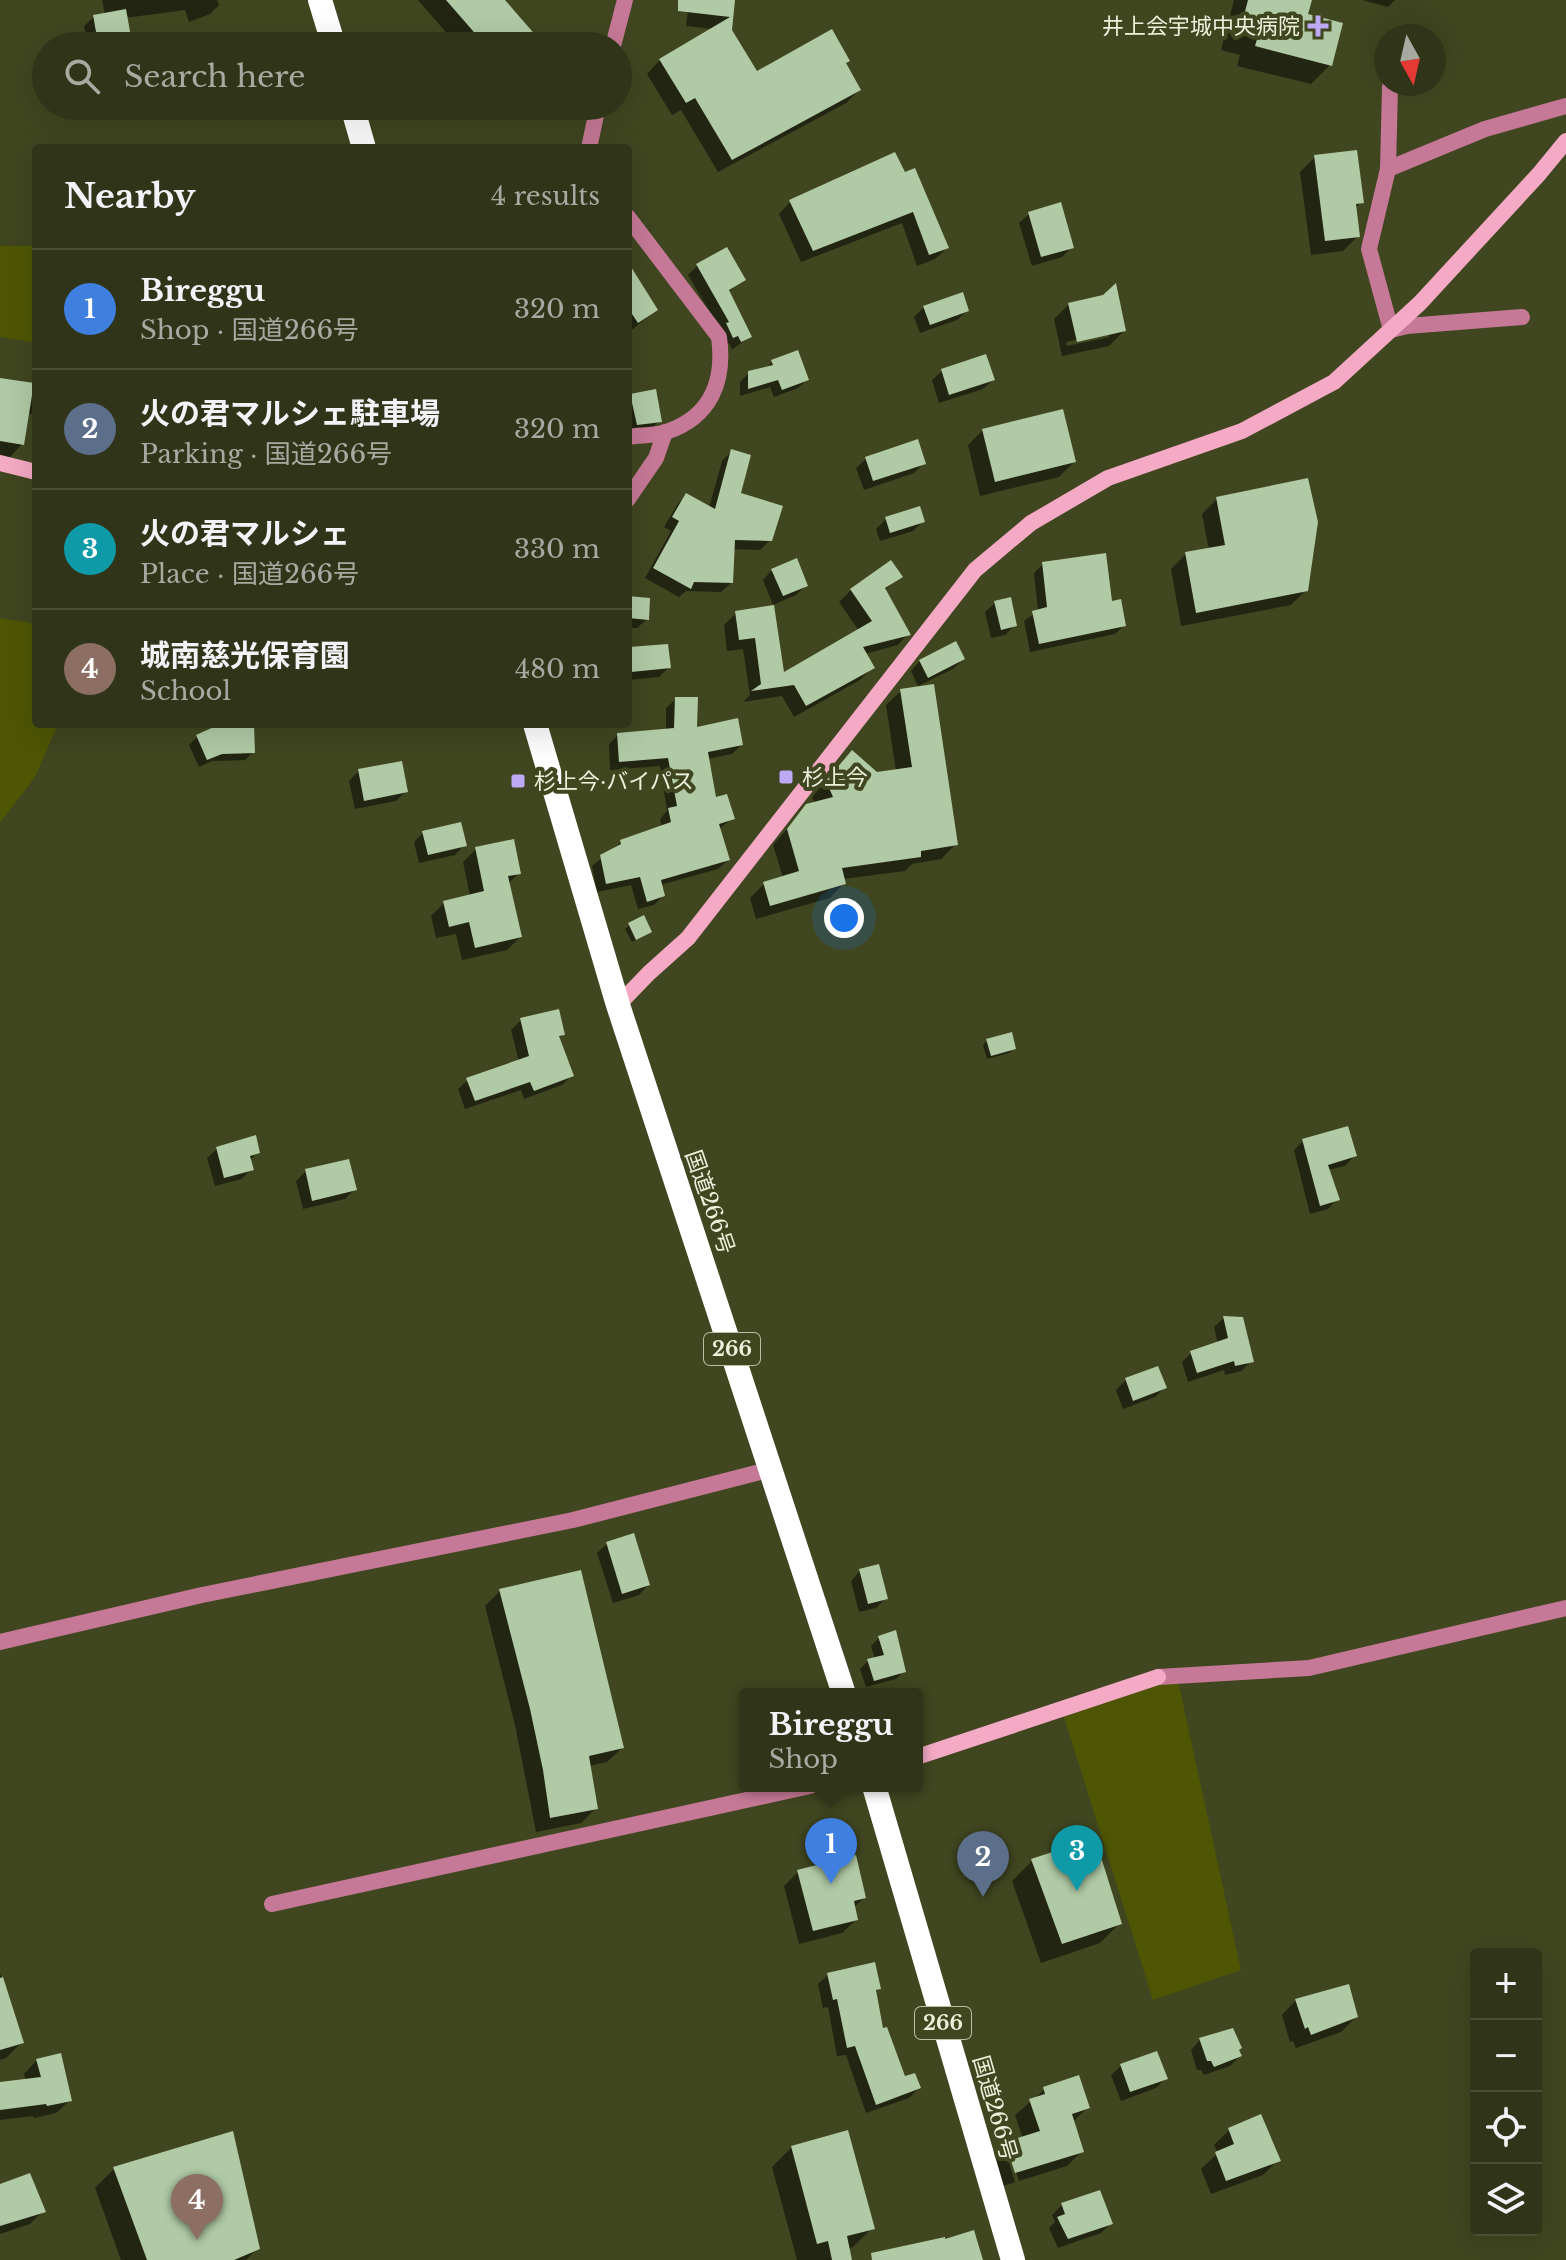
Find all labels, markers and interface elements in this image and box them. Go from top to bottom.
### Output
place label: 井上会宇城中央病院 [1102,13,1300,40]
marker: 井上会宇城中央病院 [1307,15,1329,37]
north arrow [1374,24,1446,96]
search box [32,32,632,120]
icon: search [60,54,104,98]
text: Search here [124,58,305,95]
text: Nearby [64,175,196,217]
text: 4 results [491,180,600,212]
text: Bireggu [140,272,265,309]
text: 1 [84,293,96,325]
text: 320 m [514,293,600,325]
text: Shop · 国道266号 [140,314,359,346]
text: 火の君マルシェ駐車場 [140,395,440,432]
text: 2 [82,413,98,445]
text: 320 m [514,413,600,445]
text: Parking · 国道266号 [140,438,392,470]
text: 火の君マルシェ [140,515,350,552]
text: 3 [82,533,98,565]
text: 330 m [514,533,600,565]
text: Place · 国道266号 [140,558,359,590]
text: 城南慈光保育園 [140,637,350,674]
text: 4 [81,653,99,685]
text: 480 m [515,653,600,685]
text: School [140,675,231,707]
place label: 杉上今 [802,764,868,791]
place label: 杉上今·バイパス [534,768,694,795]
marker: 杉上今 [777,768,795,786]
marker: 杉上今·バイパス [509,772,527,790]
your location [824,898,864,938]
street label: 国道266号 [680,1147,740,1257]
road number: 266 [704,1333,760,1365]
popup [739,1688,923,1792]
text: Bireggu [769,1706,893,1743]
text: Shop [769,1743,838,1775]
pin: 1 [805,1818,857,1884]
pin: 3 [1051,1825,1103,1891]
pin: 2 [957,1831,1009,1897]
map controls [1470,1948,1542,2236]
button: + [1470,1948,1542,2020]
road number: 266 [915,2007,971,2039]
button: − [1470,2020,1542,2092]
street label: 国道266号 [967,2052,1023,2164]
button: locate [1470,2092,1542,2164]
button: layers [1470,2164,1542,2236]
pin: 4 [171,2174,223,2240]

